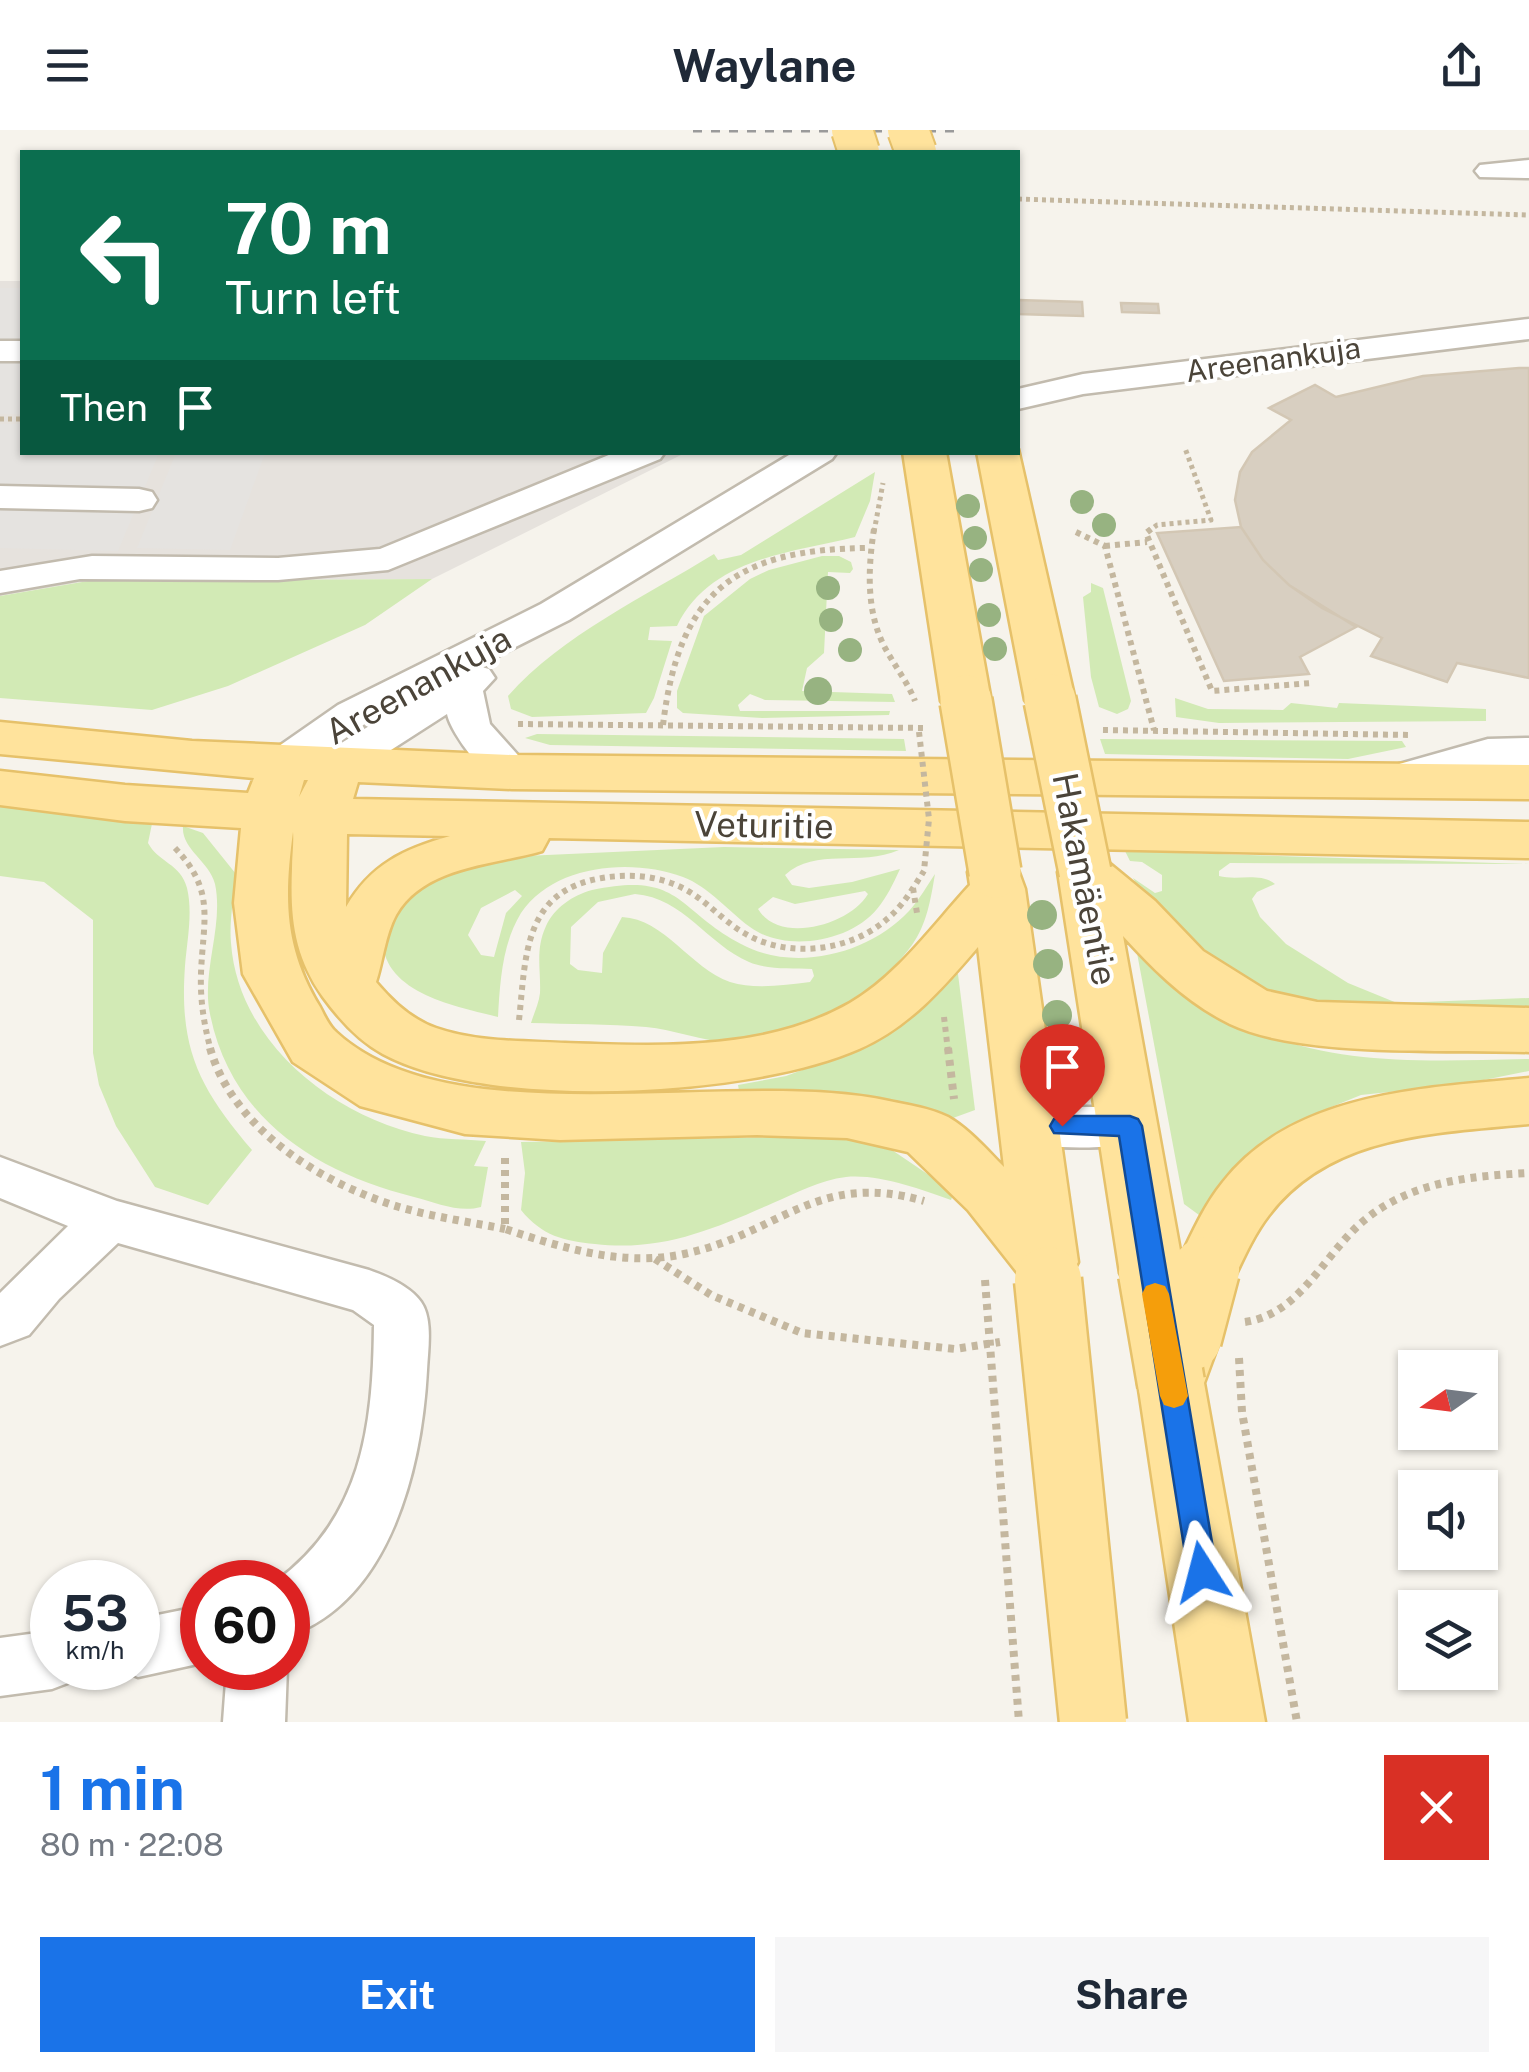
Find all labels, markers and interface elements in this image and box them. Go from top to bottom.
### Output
icon: menu [40,38,95,93]
icon: share [1434,38,1489,93]
text: Waylane [673,39,856,92]
text: 70 m [225,187,392,270]
icon: left [60,190,190,320]
text: Turn left [225,271,401,324]
street label: Areenankuja [1183,329,1363,389]
icon: arrive [168,380,223,435]
text: Then [60,385,148,430]
street label: Areenankuja [318,617,518,753]
street label: Hakamäentie [1044,769,1126,989]
street label: Veturitie [694,803,834,847]
pin [1020,1024,1105,1127]
icon: arrive [1035,1039,1090,1094]
north arrow [1398,1350,1498,1450]
map controls [1398,1350,1498,1690]
button: sound [1398,1470,1498,1570]
position arrow [1150,1520,1254,1624]
speed limit sign: 60 [180,1560,310,1690]
text: 53 [61,1583,129,1642]
button: layers [1398,1590,1498,1690]
text: km/h [66,1635,124,1665]
text: 1 min [40,1753,185,1824]
button: close [1384,1755,1489,1860]
text: 80 m · 22:08 [40,1826,224,1863]
button: Exit [40,1937,755,2052]
button: Share [775,1937,1489,2052]

